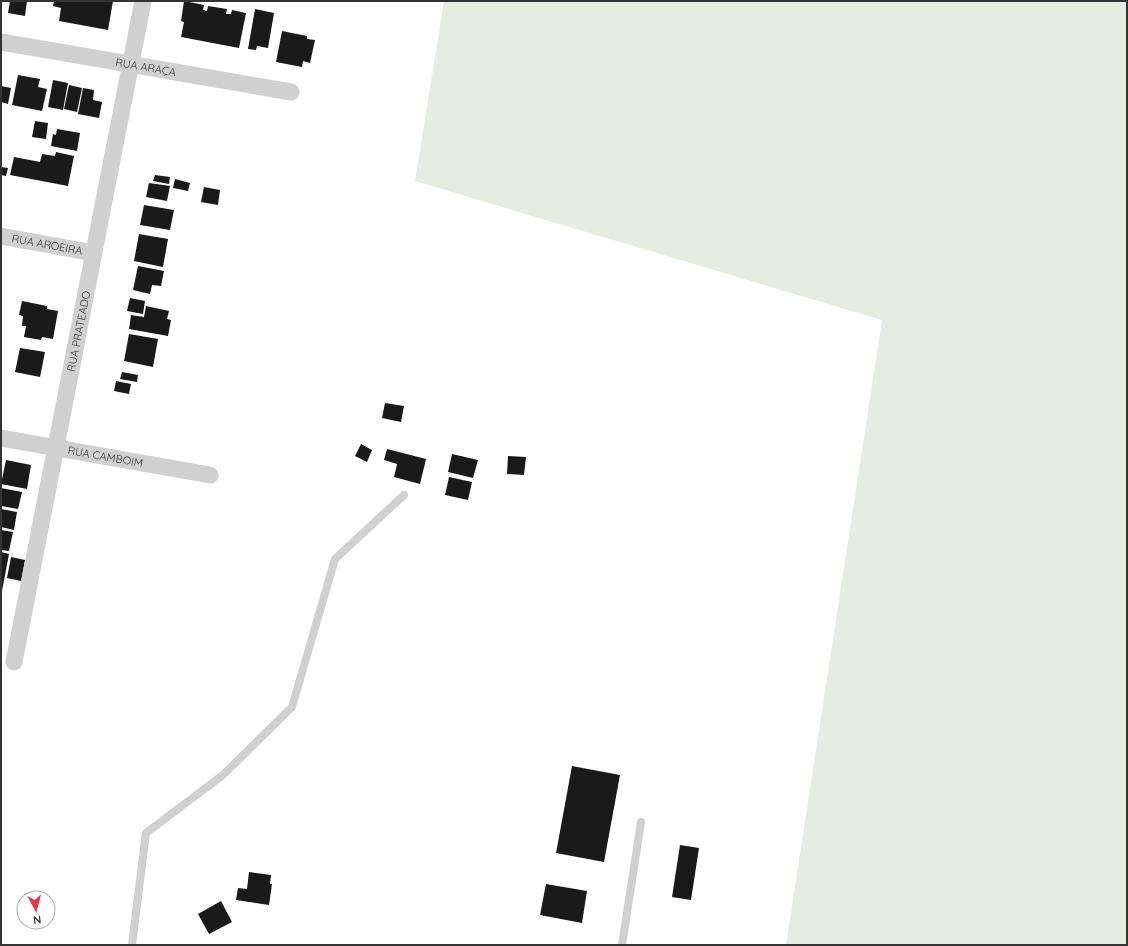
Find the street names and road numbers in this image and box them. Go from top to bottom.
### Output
street label: RUA ARAÇA [115,55,177,79]
street label: RUA AROEIRA [11,231,84,258]
street label: RUA PRATEADO [64,290,93,373]
street label: RUA CAMBOIM [67,443,144,470]

